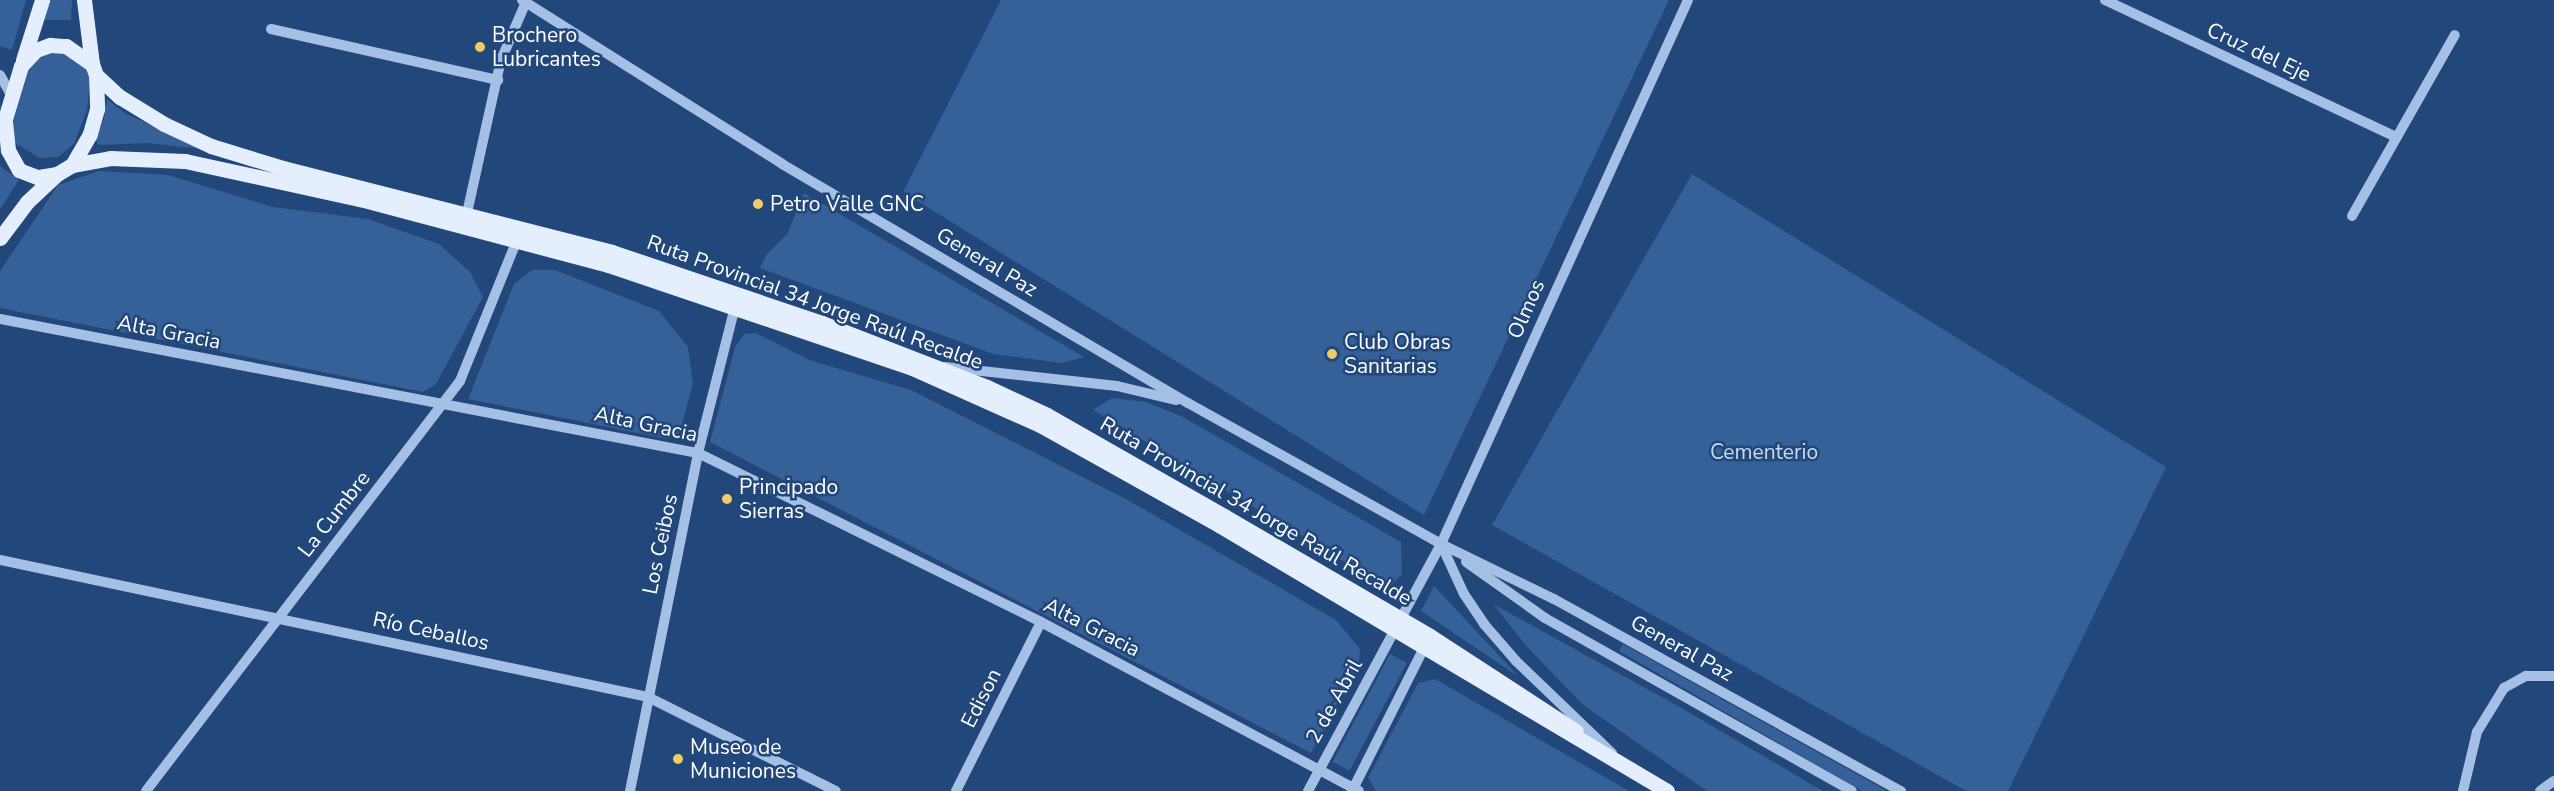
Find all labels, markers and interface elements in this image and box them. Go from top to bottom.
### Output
street label: Cruz del Eje [2203,17,2315,87]
place label: Brochero Lubricantes [492,22,601,72]
marker: Brochero Lubricantes [473,40,487,54]
place label: Petro Valle GNC [770,191,924,217]
marker: Petro Valle GNC [751,197,765,211]
street label: General Paz [932,222,1042,302]
street label: Ruta Provincial 34 Jorge Raúl Recalde [644,229,986,375]
street label: Olmos [1502,276,1550,342]
street label: Alta Gracia [115,310,223,354]
place label: Club Obras Sanitarias [1344,329,1451,379]
marker: Club Obras Sanitarias [1325,347,1339,361]
street label: Alta Gracia [592,401,700,447]
street label: Ruta Provincial 34 Jorge Raúl Recalde [1096,411,1416,611]
park label: Cementerio [1710,439,1818,465]
street label: La Cumbre [293,466,375,562]
place label: Principado Sierras [739,474,838,524]
street label: Los Ceibos [637,492,683,596]
marker: Principado Sierras [720,492,734,506]
street label: Alta Gracia [1040,592,1144,662]
street label: Río Ceballos [371,606,491,656]
street label: General Paz [1626,610,1738,686]
street label: 2 de Abril [1300,654,1368,748]
street label: Edison [955,664,1007,732]
place label: Museo de Municiones [690,734,796,784]
marker: Museo de Municiones [671,752,685,766]

